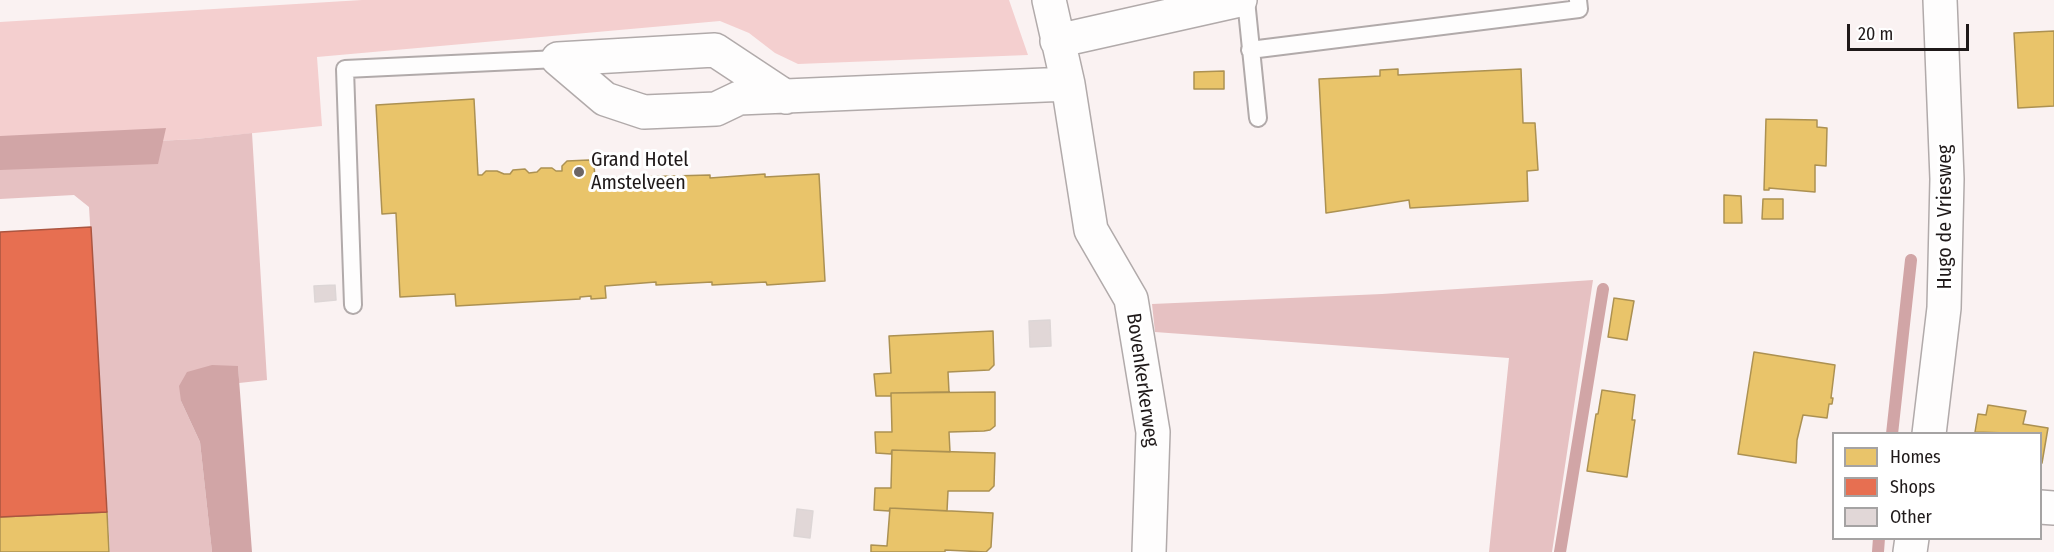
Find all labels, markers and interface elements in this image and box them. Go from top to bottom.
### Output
scale bar [1850,12,1972,50]
text: 20 m [1858,23,1893,45]
street label: Hugo de Vriesweg [1933,145,1957,289]
place label: Grand Hotel Amstelveen [591,148,689,195]
marker: Grand Hotel Amstelveen [572,165,586,179]
street label: Bovenkerkerweg [1121,311,1163,449]
legend [1832,432,2042,540]
text: Homes [1890,446,1941,468]
text: Shops [1890,476,1935,498]
text: Other [1890,506,1932,528]

